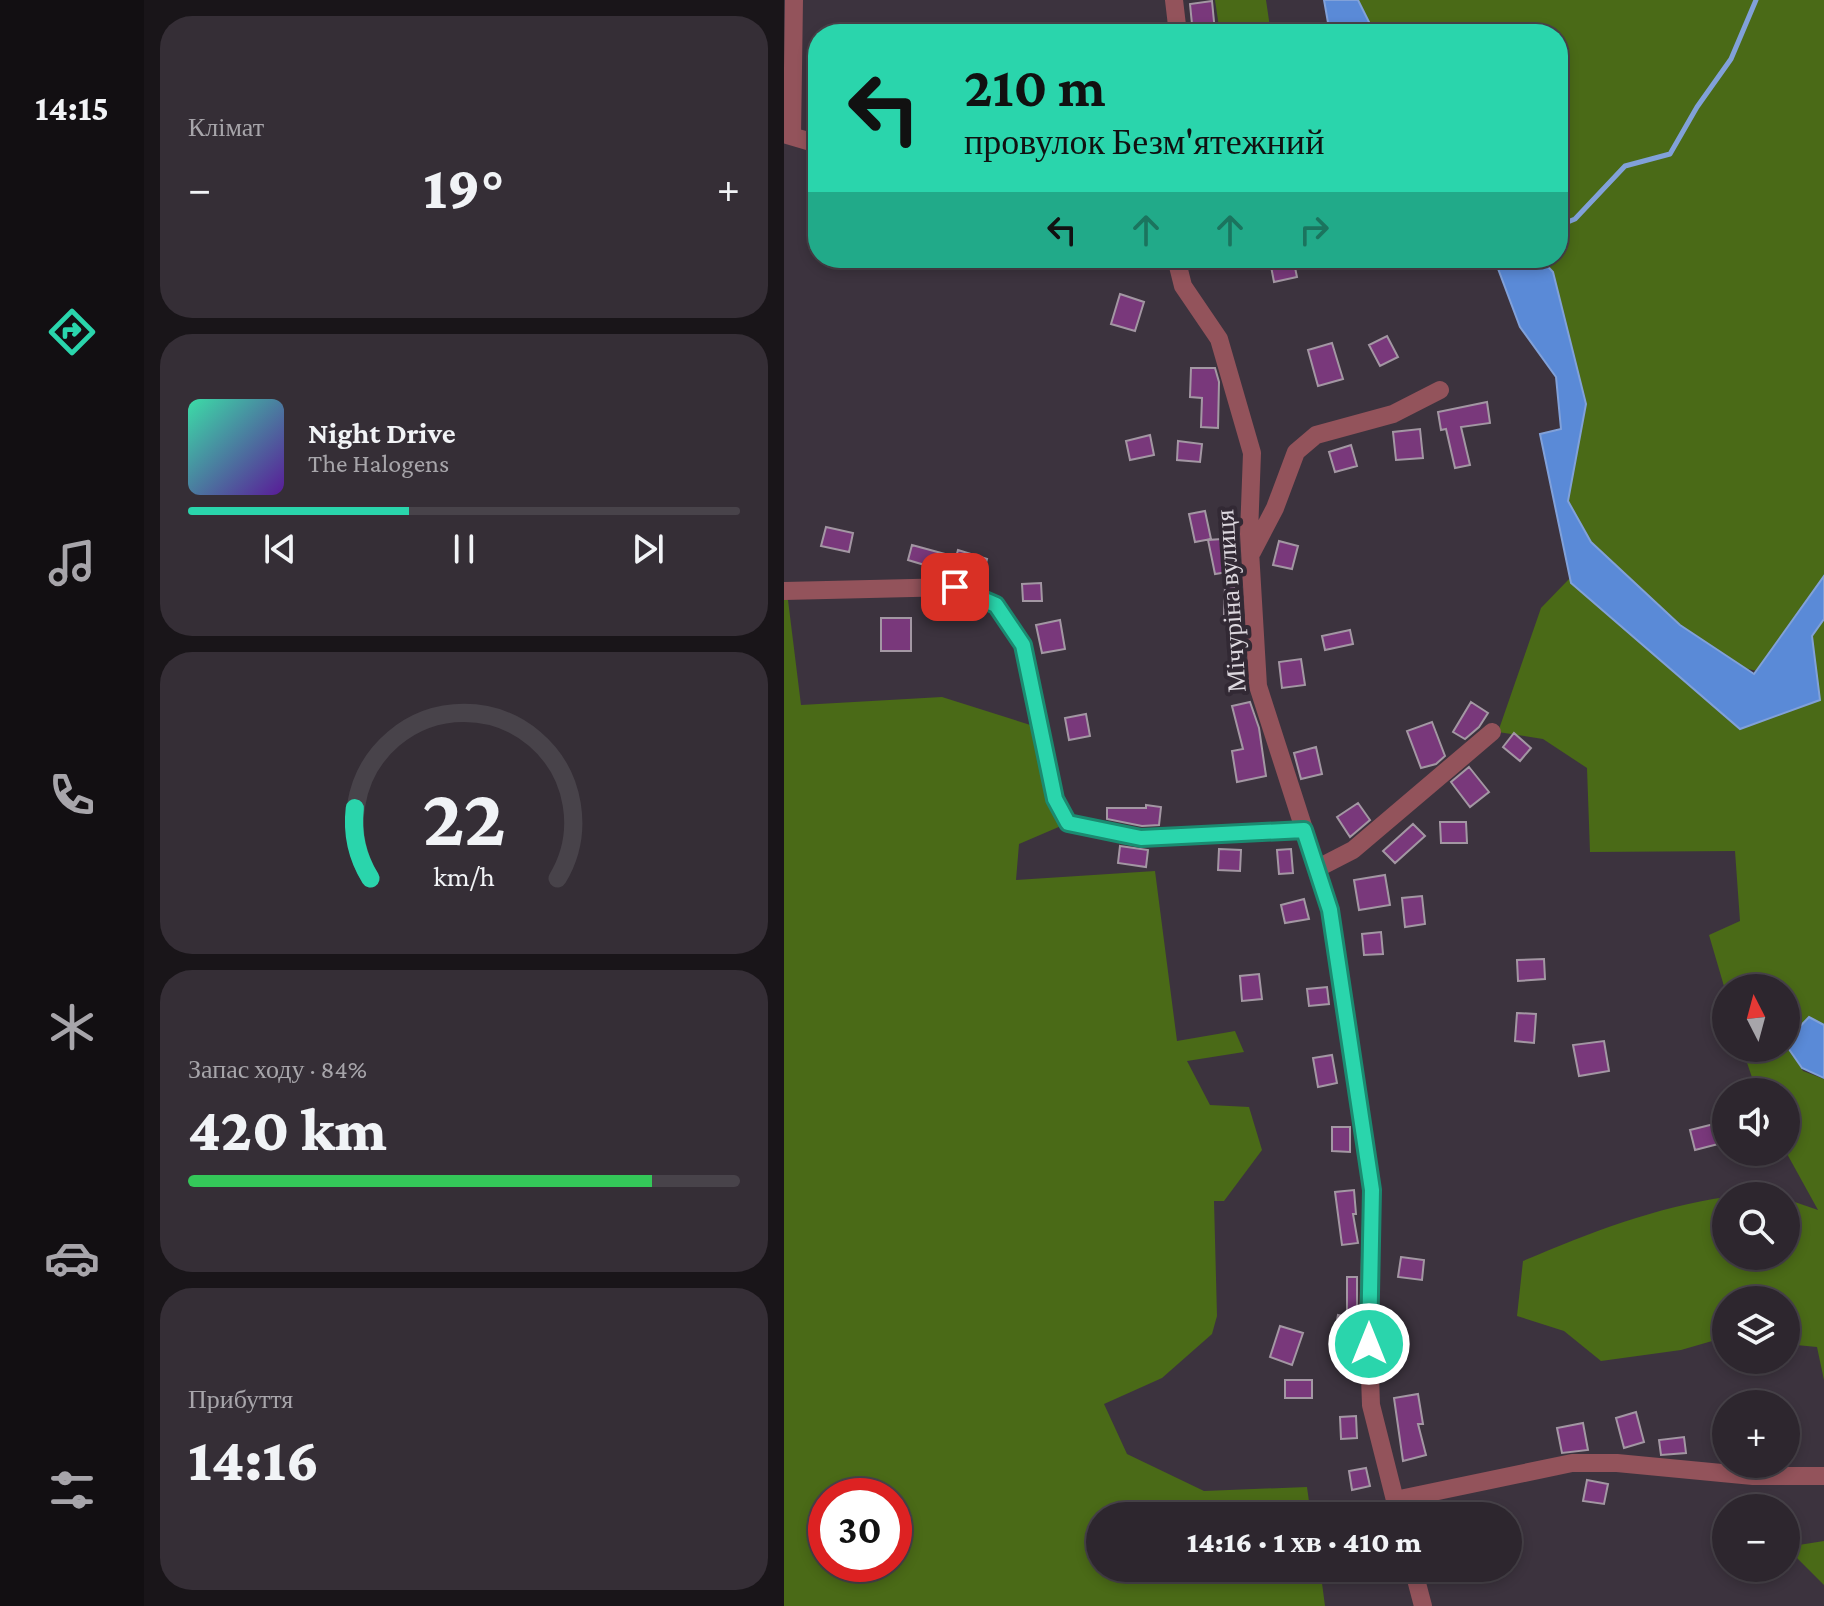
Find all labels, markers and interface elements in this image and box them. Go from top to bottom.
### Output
icon: left [832,56,936,160]
text: 210 m [964,56,1106,118]
text: 14:15 [35,88,109,128]
text: Клімат [188,113,264,142]
text: провулок Безм'ятежний [964,122,1324,162]
text: 19° [423,154,505,221]
text: − [188,164,211,212]
text: + [717,164,740,212]
icon: left [1040,208,1084,252]
icon: ahead [1124,208,1168,252]
icon: ahead [1208,208,1252,252]
icon: right [1292,208,1336,252]
icon: directions [44,304,100,360]
text: Night Drive [308,416,456,449]
text: The Halogens [308,449,449,478]
street label: Мічуріна вулиця [1210,509,1252,693]
icon: previous [258,527,302,571]
icon: pause [442,527,486,571]
icon: next [626,527,670,571]
icon: music [44,535,100,591]
pin [921,553,989,621]
icon: arrive [933,565,977,609]
icon: phone [44,767,100,823]
text: 22 [422,770,506,863]
text: km/h [433,860,495,892]
north arrow [1712,974,1800,1062]
map controls [1712,974,1800,1582]
icon: climate [44,999,100,1055]
text: Запас ходу · 84% [188,1055,367,1084]
button: sound [1712,1078,1800,1166]
text: 420 km [188,1096,387,1163]
button: search [1712,1182,1800,1270]
icon: car [44,1230,100,1286]
button: layers [1712,1286,1800,1374]
position arrow [1327,1302,1411,1386]
text: Прибуття [188,1385,293,1414]
button: + [1712,1390,1800,1478]
text: 14:16 [188,1426,319,1493]
icon: filters [44,1462,100,1518]
speed limit sign: 30 [808,1478,912,1582]
button: − [1712,1494,1800,1582]
text: 14:16 · 1 хв · 410 m [1187,1525,1421,1558]

